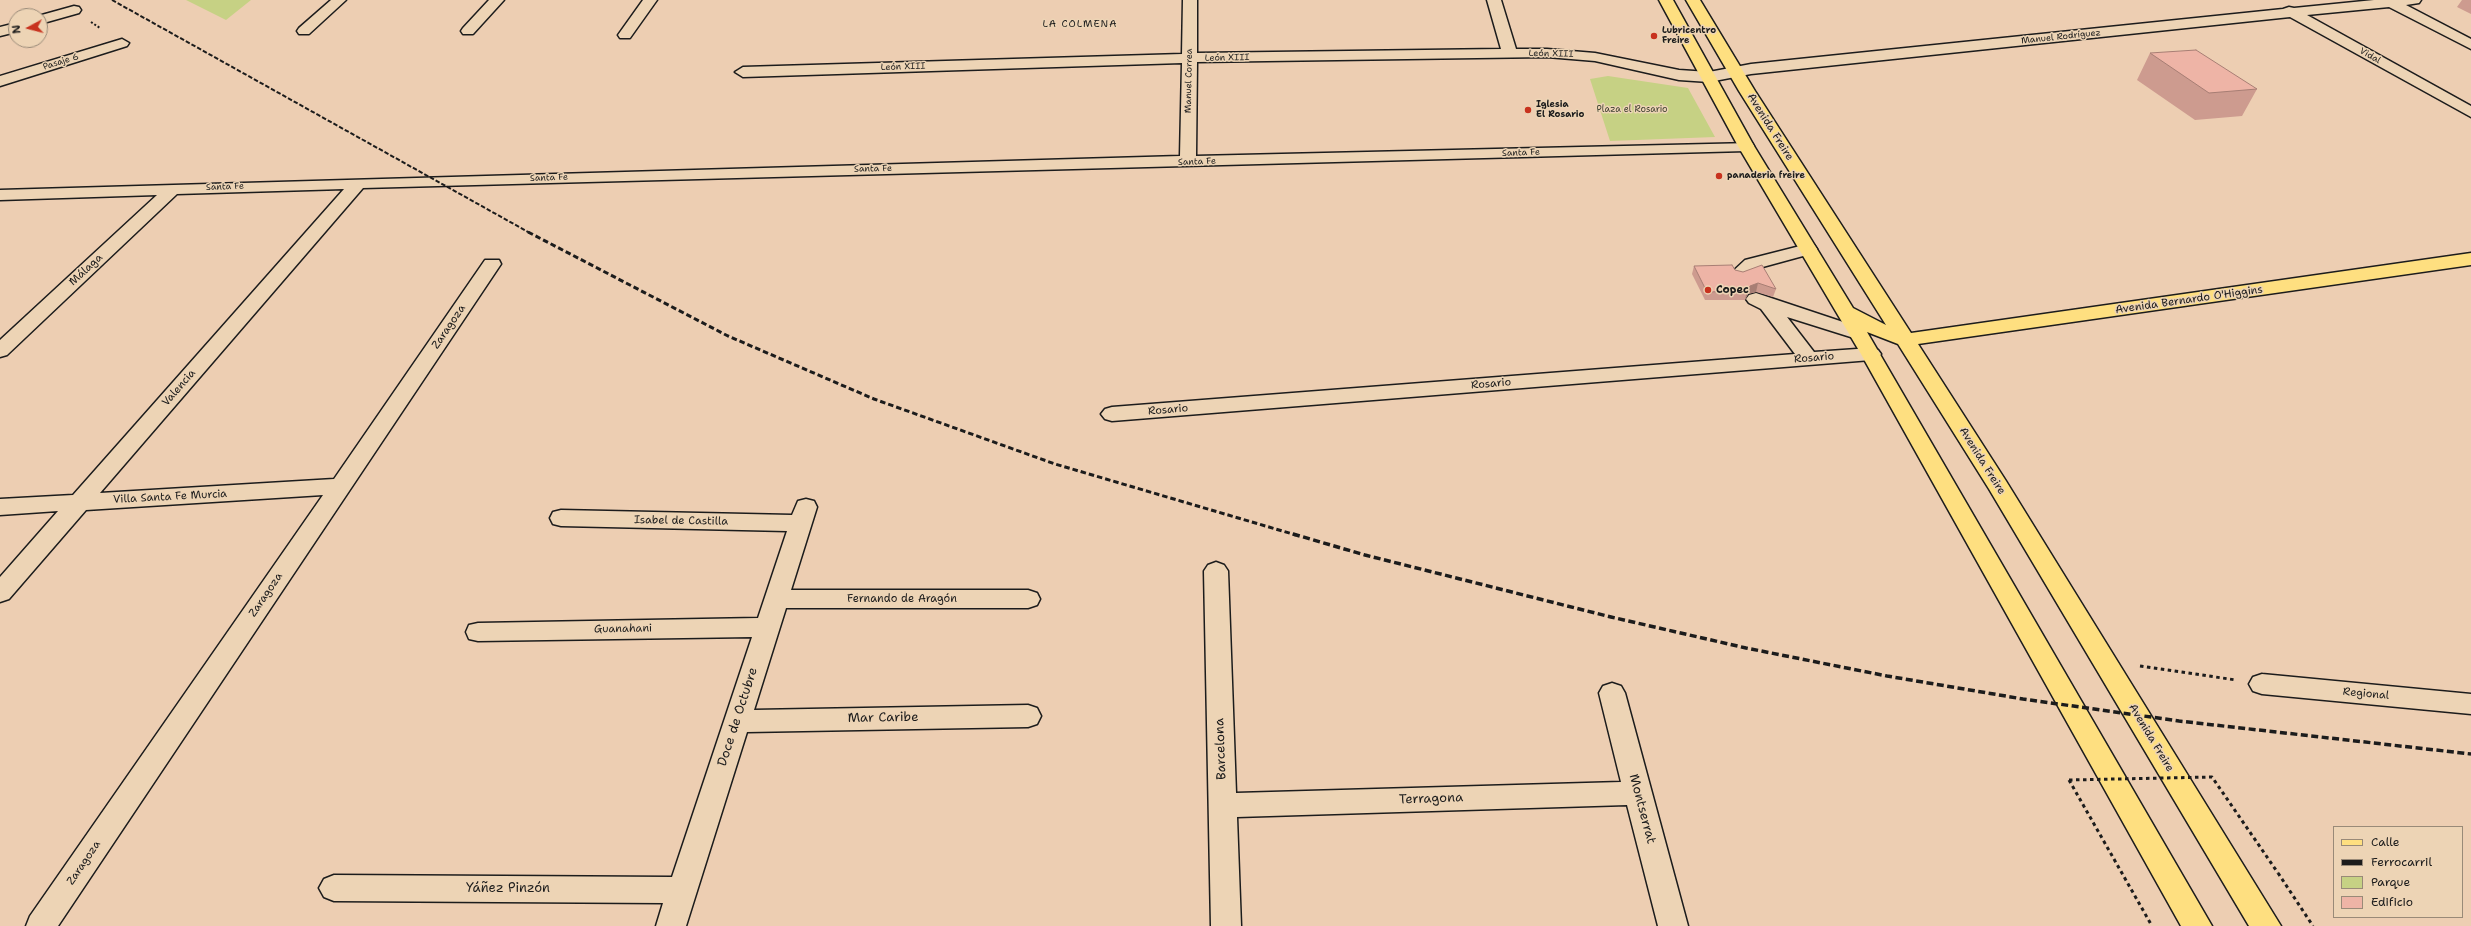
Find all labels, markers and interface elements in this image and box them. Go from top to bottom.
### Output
north arrow [8,8,48,48]
district label: LA COLMENA [1043,18,1117,30]
text: N [9,24,25,35]
place label: Lubricentro Freire [1662,26,1716,47]
street label: Manuel Rodríguez [2021,27,2101,47]
marker: Lubricentro Freire [1649,31,1659,41]
street label: Vidal [2358,46,2382,66]
street label: León XIII [1529,48,1573,60]
street label: Manuel Correa [1183,49,1195,113]
street label: Pasaje 6 [42,51,80,73]
street label: León XIII [1205,52,1249,64]
street label: León XIII [880,61,926,73]
street label: Avenida Freire [1744,91,1796,163]
place label: Iglesia El Rosario [1536,100,1584,121]
marker: Iglesia El Rosario [1523,105,1533,115]
park label: Plaza el Rosario [1596,105,1668,115]
street label: Santa Fe [1502,147,1540,159]
street label: Santa Fe [1178,156,1216,168]
street label: Santa Fe [854,163,892,175]
marker: panaderia freire [1714,171,1724,181]
place label: panaderia freire [1727,171,1805,181]
street label: Santa Fe [530,172,568,184]
street label: Santa Fe [206,181,244,193]
street label: Málaga [67,251,105,289]
place label: Copec [1716,283,1749,297]
street label: Avenida Bernardo O'Higgins [2114,283,2264,317]
marker: Copec [1703,285,1713,295]
street label: Zaragoza [429,302,469,352]
street label: Rosario [1793,350,1835,366]
street label: Valencia [159,367,199,409]
street label: Rosario [1470,376,1512,392]
street label: Rosario [1147,402,1189,418]
street label: Avenida Freire [1956,425,2008,497]
street label: Villa Santa Fe Murcia [113,487,227,507]
street label: Isabel de Castilla [634,514,728,528]
street label: Zaragoza [246,570,286,620]
street label: Fernando de Aragón [847,592,957,606]
street label: Guanahani [594,622,652,636]
street label: Doce de Octubre [715,666,761,768]
street label: Regional [2342,685,2390,703]
street label: Avenida Freire [2126,702,2176,774]
street label: Mar Caribe [847,710,919,726]
street label: Barcelona [1212,718,1230,780]
street label: Montserrat [1625,772,1659,846]
street label: Terragona [1399,790,1463,808]
legend [2333,826,2463,918]
text: Calle [2371,834,2400,850]
street label: Zaragoza [64,838,104,888]
text: Ferrocarril [2371,854,2432,870]
text: Parque [2371,874,2410,890]
street label: Yáñez Pinzón [466,881,550,897]
text: Edificio [2371,894,2413,910]

